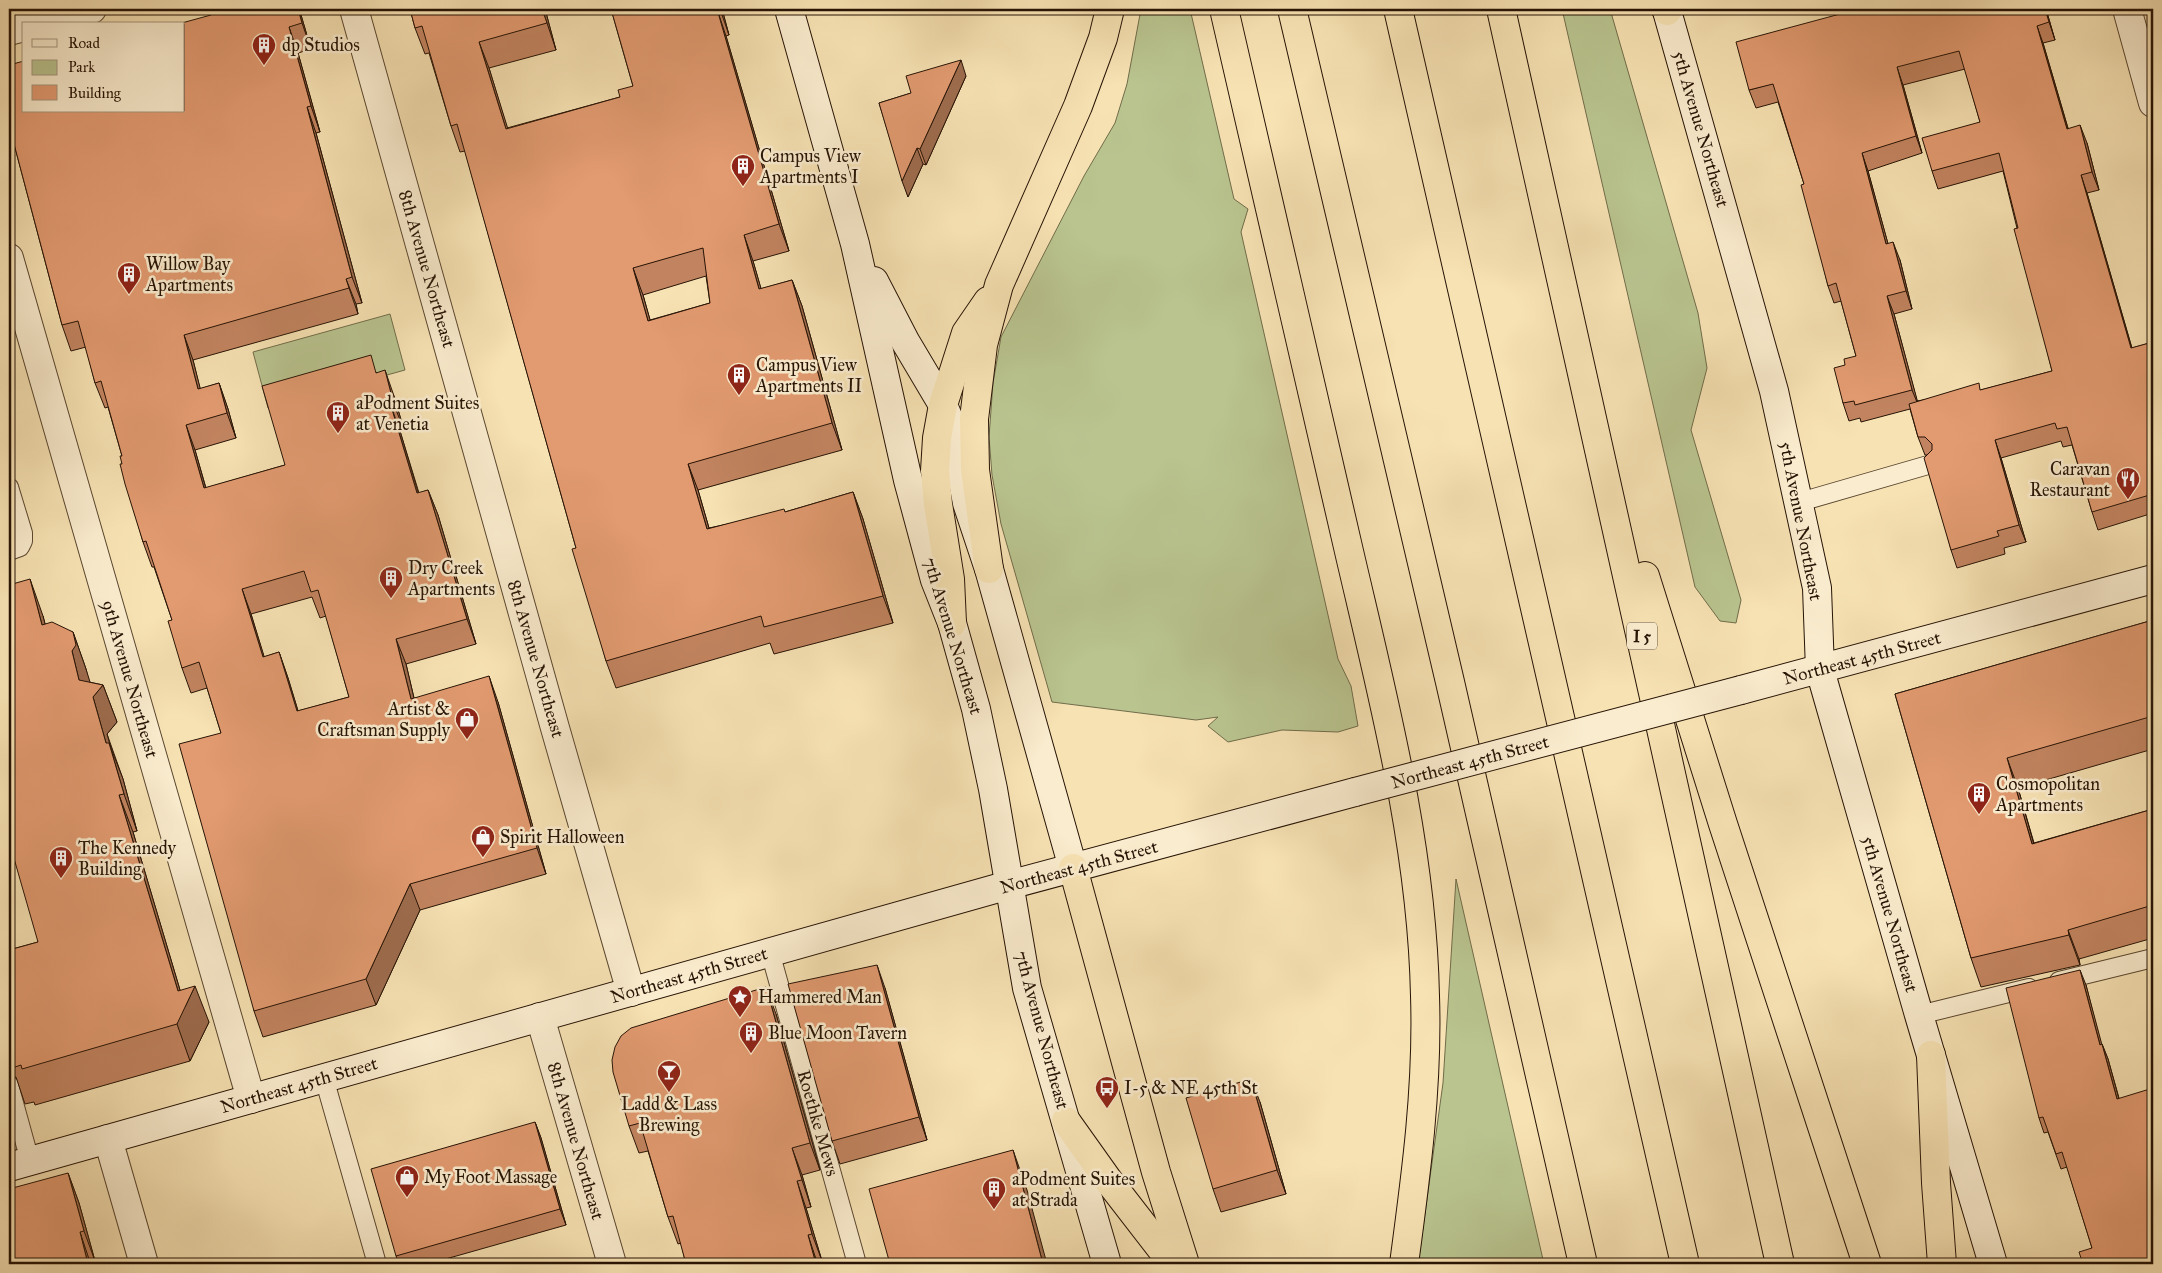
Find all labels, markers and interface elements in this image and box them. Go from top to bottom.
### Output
legend [22,22,185,112]
building icon: dp Studios [251,32,277,66]
text: Road [68,34,100,52]
place label: dp Studios [282,34,360,56]
street label: 5th Avenue Northeast [1668,48,1734,210]
text: Park [68,58,95,76]
text: Building [68,84,122,102]
place label: Campus View Apartments I [759,145,861,188]
building icon: Campus View Apartments I [730,153,756,187]
street label: 8th Avenue Northeast [394,188,460,351]
place label: Willow Bay Apartments [145,253,233,296]
building icon: Willow Bay Apartments [116,261,142,295]
place label: Campus View Apartments II [755,354,863,397]
building icon: Campus View Apartments II [726,362,752,396]
place label: aPodment Suites at Venetia [356,392,479,435]
building icon: aPodment Suites at Venetia [325,400,351,434]
street label: 5th Avenue Northeast [1775,440,1827,603]
place label: Caravan Restaurant [2029,458,2111,501]
restaurant icon: Caravan Restaurant [2115,466,2141,500]
street label: 7th Avenue Northeast [919,555,988,718]
place label: Dry Creek Apartments [407,557,495,600]
building icon: Dry Creek Apartments [378,565,404,599]
street label: 8th Avenue Northeast [503,578,569,741]
street label: 9th Avenue Northeast [97,598,163,761]
road number: I 5 [1627,622,1657,650]
street label: Northeast 45th Street [1781,626,1944,690]
place label: Artist & Craftsman Supply [317,698,451,741]
shop icon: Artist & Craftsman Supply [454,706,480,740]
street label: Northeast 45th Street [1389,730,1552,794]
place label: Cosmopolitan Apartments [1995,773,2100,816]
building icon: Cosmopolitan Apartments [1966,781,1992,815]
shop icon: Spirit Halloween [470,824,496,858]
place label: Spirit Halloween [500,826,625,848]
street label: 5th Avenue Northeast [1857,833,1923,995]
street label: Northeast 45th Street [998,835,1161,899]
place label: The Kennedy Building [78,837,177,881]
building icon: The Kennedy Building [48,845,74,879]
street label: Northeast 45th Street [608,942,771,1008]
street label: 7th Avenue Northeast [1010,948,1074,1112]
place icon: Hammered Man [727,984,753,1018]
place label: Hammered Man [758,986,882,1008]
building icon: Blue Moon Tavern [738,1020,764,1054]
place label: Blue Moon Tavern [768,1022,907,1044]
street label: Northeast 45th Street [218,1052,381,1118]
bar icon: Ladd & Lass Brewing [656,1059,682,1093]
street label: 8th Avenue Northeast [543,1060,609,1223]
street label: Roethke Mews [792,1067,844,1179]
bus stop icon: I-5 & NE 45th St [1094,1075,1120,1109]
place label: I-5 & NE 45th St [1124,1077,1259,1099]
place label: Ladd & Lass Brewing [621,1093,717,1137]
shop icon: My Foot Massage [394,1164,420,1198]
place label: My Foot Massage [424,1166,557,1189]
place label: aPodment Suites at Strada [1012,1168,1135,1211]
building icon: aPodment Suites at Strada [981,1176,1007,1210]

